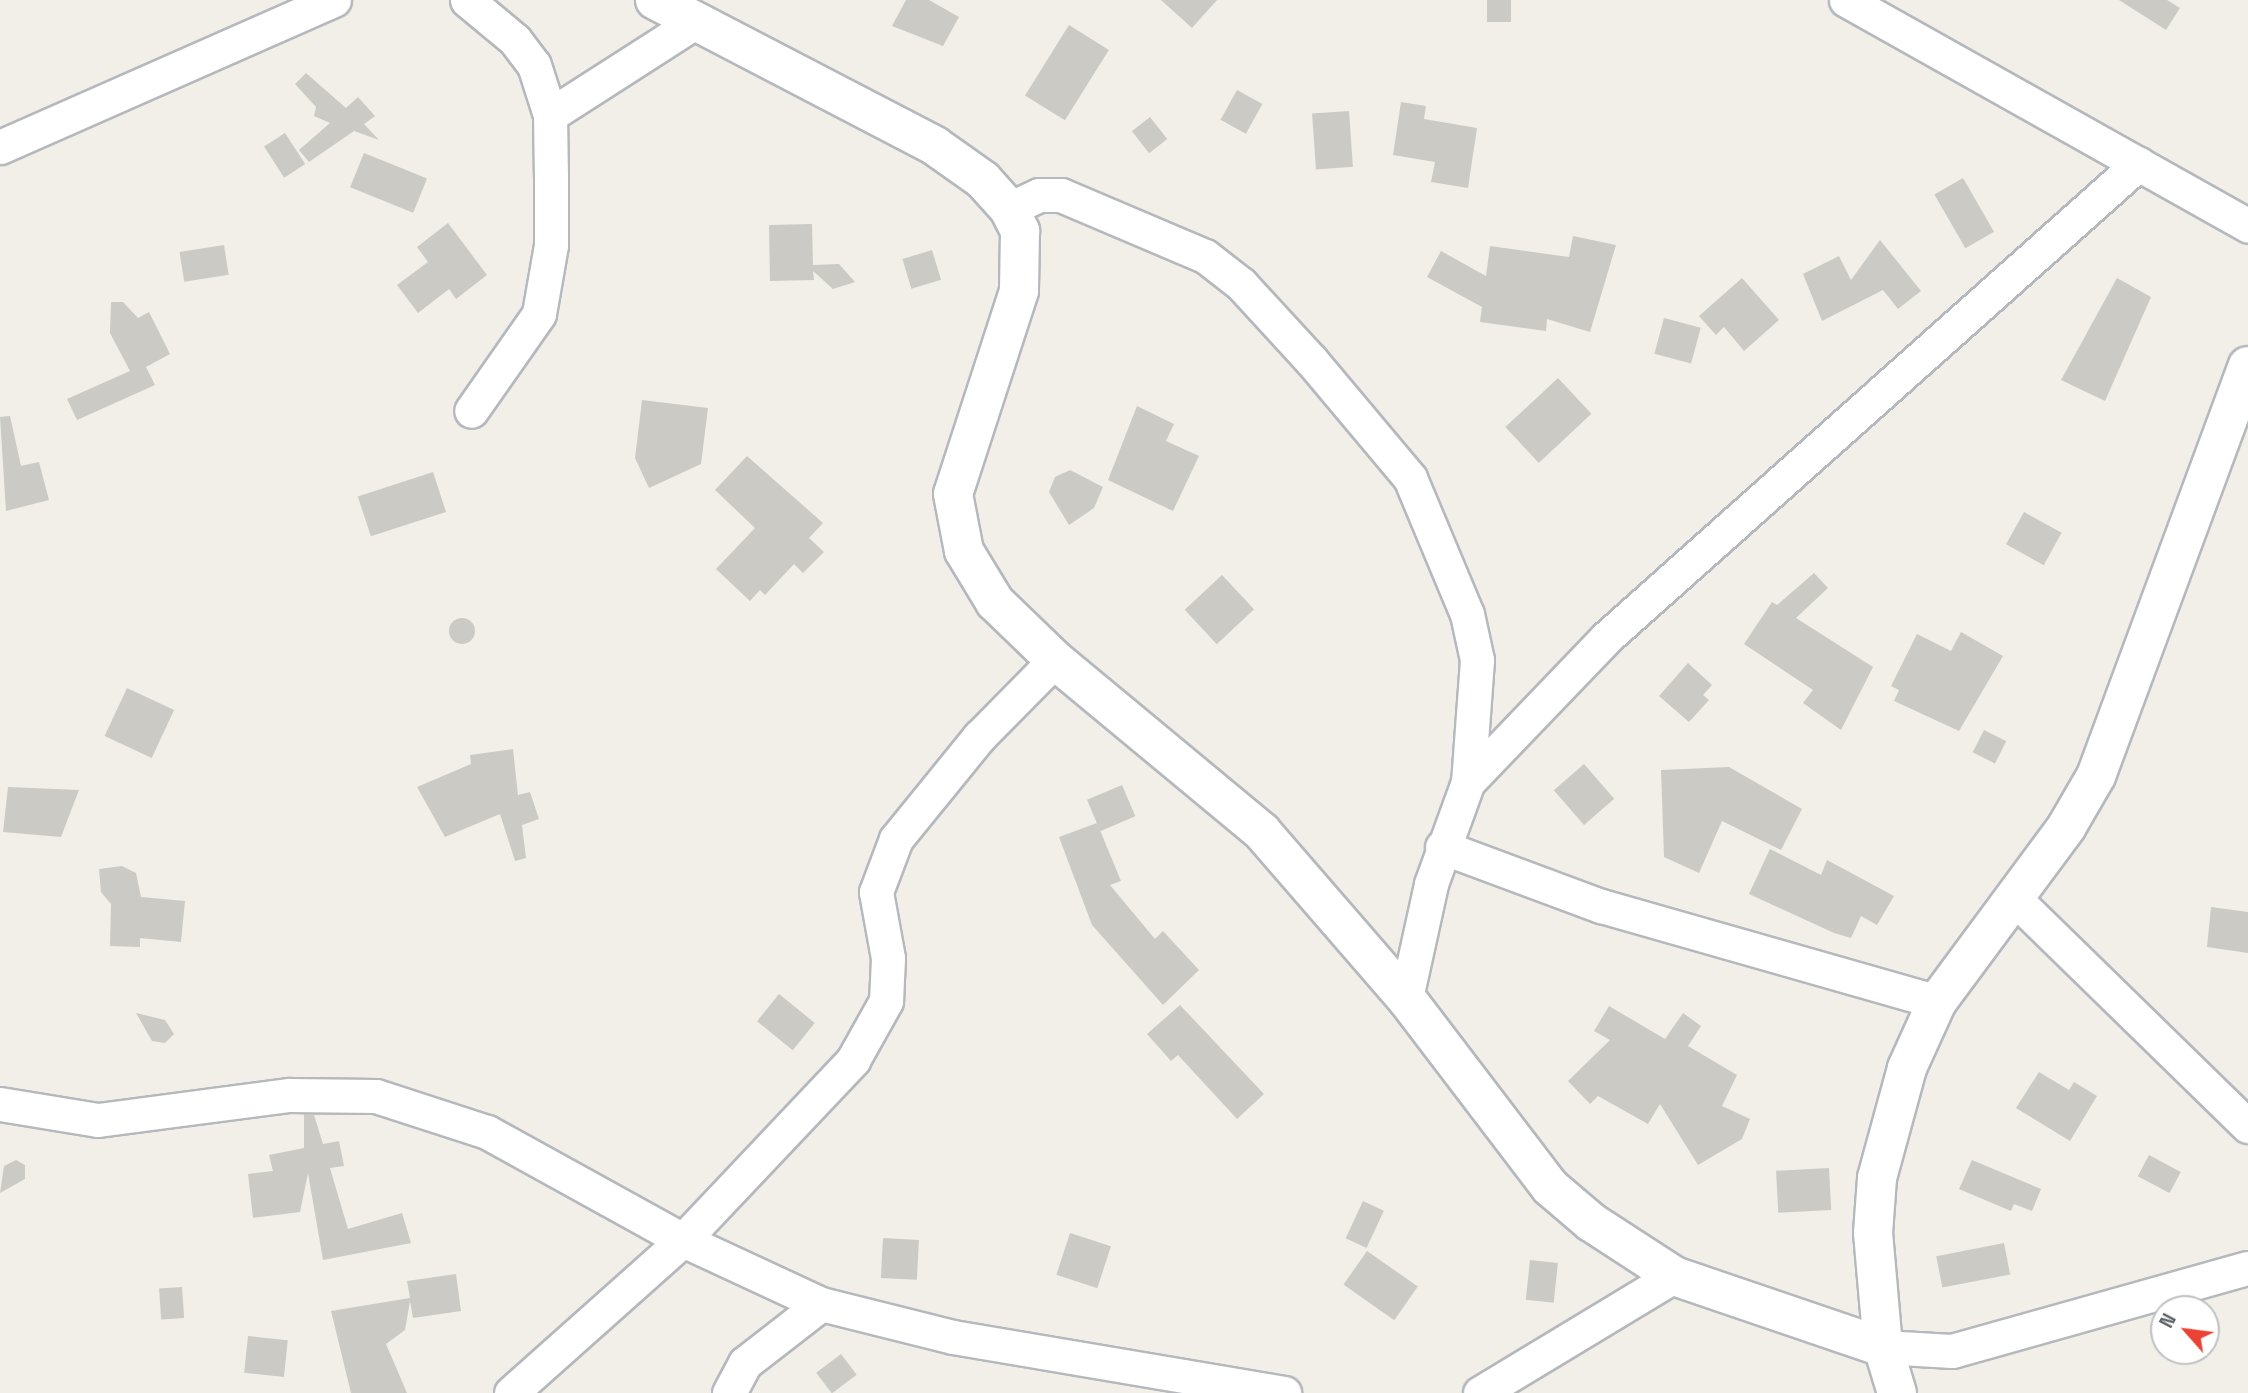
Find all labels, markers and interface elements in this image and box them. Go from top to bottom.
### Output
north arrow [2150,1295,2220,1365]
text: N [2154,1309,2182,1332]

